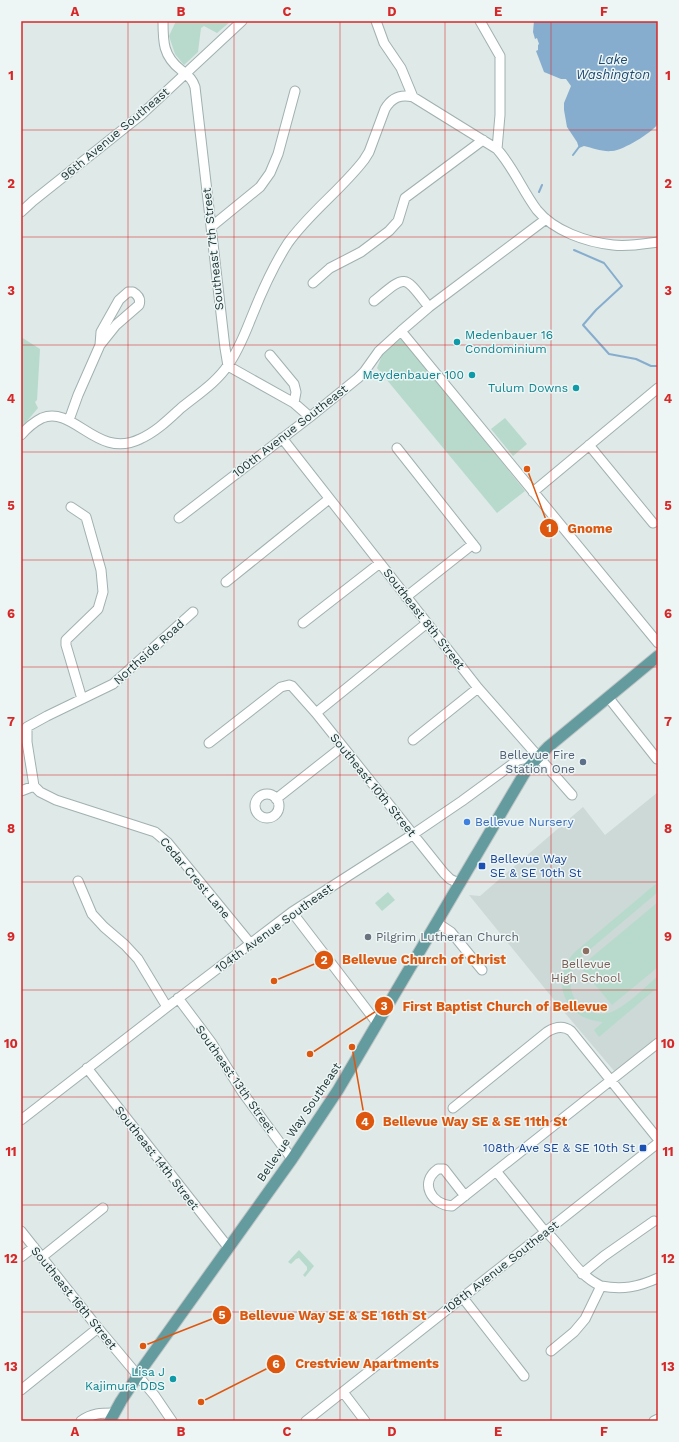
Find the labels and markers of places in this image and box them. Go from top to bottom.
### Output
place label: Medenbauer 16 Condominium [465,328,553,356]
marker: Medenbauer 16 Condominium [452,337,462,347]
place label: Meydenbauer 100 [362,368,464,382]
marker: Meydenbauer 100 [467,370,477,380]
place label: Tulum Downs [488,381,568,395]
marker: Tulum Downs [571,383,581,393]
callout: Gnome [539,515,620,540]
place label: Bellevue Fire Station One [499,748,575,776]
marker: Bellevue Fire Station One [578,757,588,767]
place label: Bellevue Nursery [475,815,574,829]
marker: Bellevue Nursery [462,817,472,827]
place label: Bellevue Way SE & SE 10th St [490,852,582,880]
marker: Bellevue Way SE & SE 10th St [477,861,487,871]
place label: Pilgrim Lutheran Church [376,930,519,944]
marker: Pilgrim Lutheran Church [363,932,373,942]
marker: Bellevue High School [581,946,591,956]
callout: Bellevue Church of Christ [314,947,515,972]
place label: Bellevue High School [551,957,621,985]
callout: First Baptist Church of Bellevue [374,994,615,1019]
callout: Bellevue Way SE & SE 11th St [355,1109,576,1134]
place label: 108th Ave SE & SE 10th St [483,1141,635,1155]
marker: 108th Ave SE & SE 10th St [638,1143,648,1153]
callout: Bellevue Way SE & SE 16th St [212,1303,435,1328]
callout: Crestview Apartments [266,1351,447,1376]
place label: Lisa J Kajimura DDS [85,1365,165,1393]
marker: Lisa J Kajimura DDS [168,1374,178,1384]

